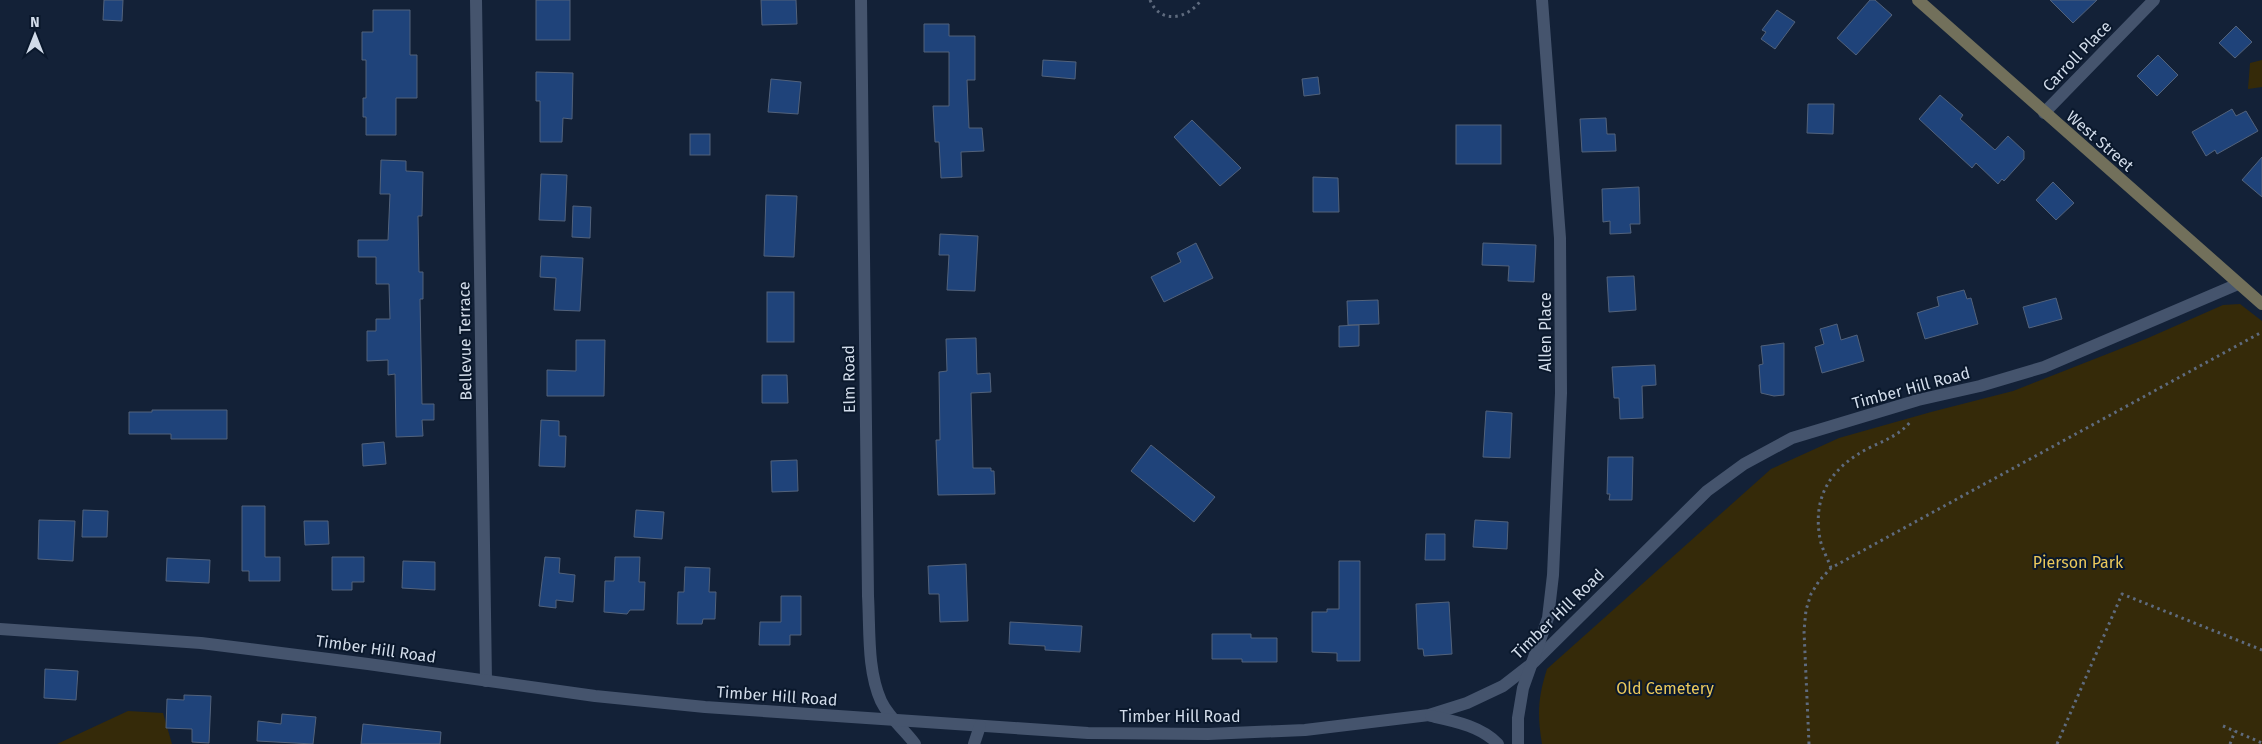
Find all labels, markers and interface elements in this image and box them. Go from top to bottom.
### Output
north arrow [10,10,60,60]
text: N [30,14,40,31]
street label: Carroll Place [2039,17,2115,95]
street label: West Street [2063,107,2138,175]
street label: Bellevue Terrace [454,281,476,401]
street label: Allen Place [1536,292,1555,372]
street label: Elm Road [839,345,859,413]
street label: Timber Hill Road [1850,363,1972,413]
park label: Pierson Park [2033,553,2124,572]
street label: Timber Hill Road [1508,565,1608,663]
street label: Timber Hill Road [315,631,437,667]
park label: Old Cemetery [1616,679,1714,698]
street label: Timber Hill Road [716,682,838,710]
street label: Timber Hill Road [1119,707,1241,726]

